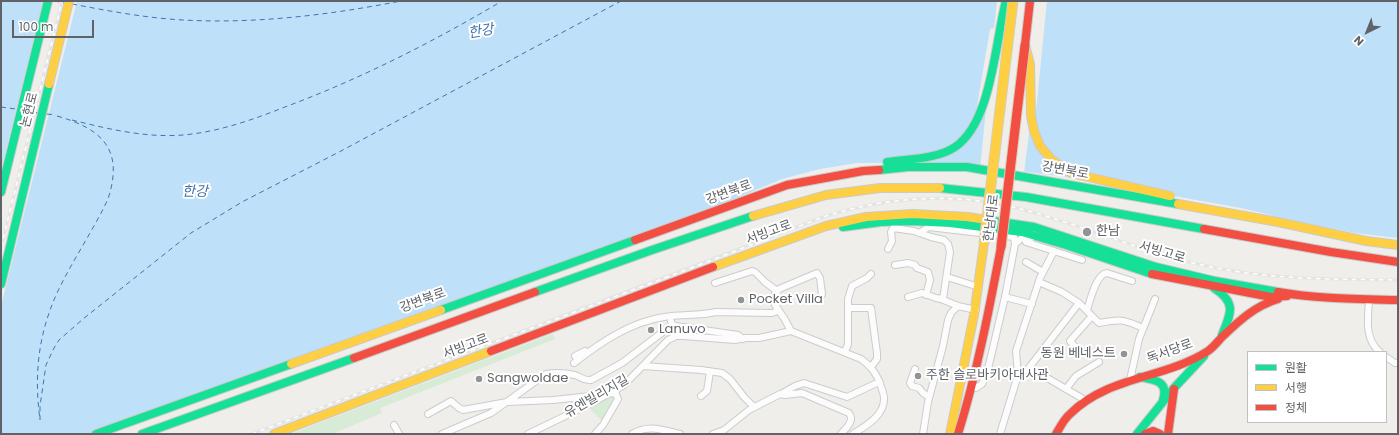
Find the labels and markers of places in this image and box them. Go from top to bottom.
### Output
place label: 한남 [1096,224,1120,240]
marker: 한남 [1081,226,1093,238]
place label: Pocket Villa [749,292,823,308]
marker: Pocket Villa [736,295,746,305]
place label: Lanuvo [659,322,706,338]
marker: Lanuvo [646,325,656,335]
place label: 동원 베네스트 [1041,346,1116,362]
marker: 동원 베네스트 [1119,349,1129,359]
place label: 주한 슬로바키아대사관 [926,368,1049,384]
place label: Sangwoldae [487,371,568,387]
marker: 주한 슬로바키아대사관 [913,371,923,381]
marker: Sangwoldae [474,374,484,384]

